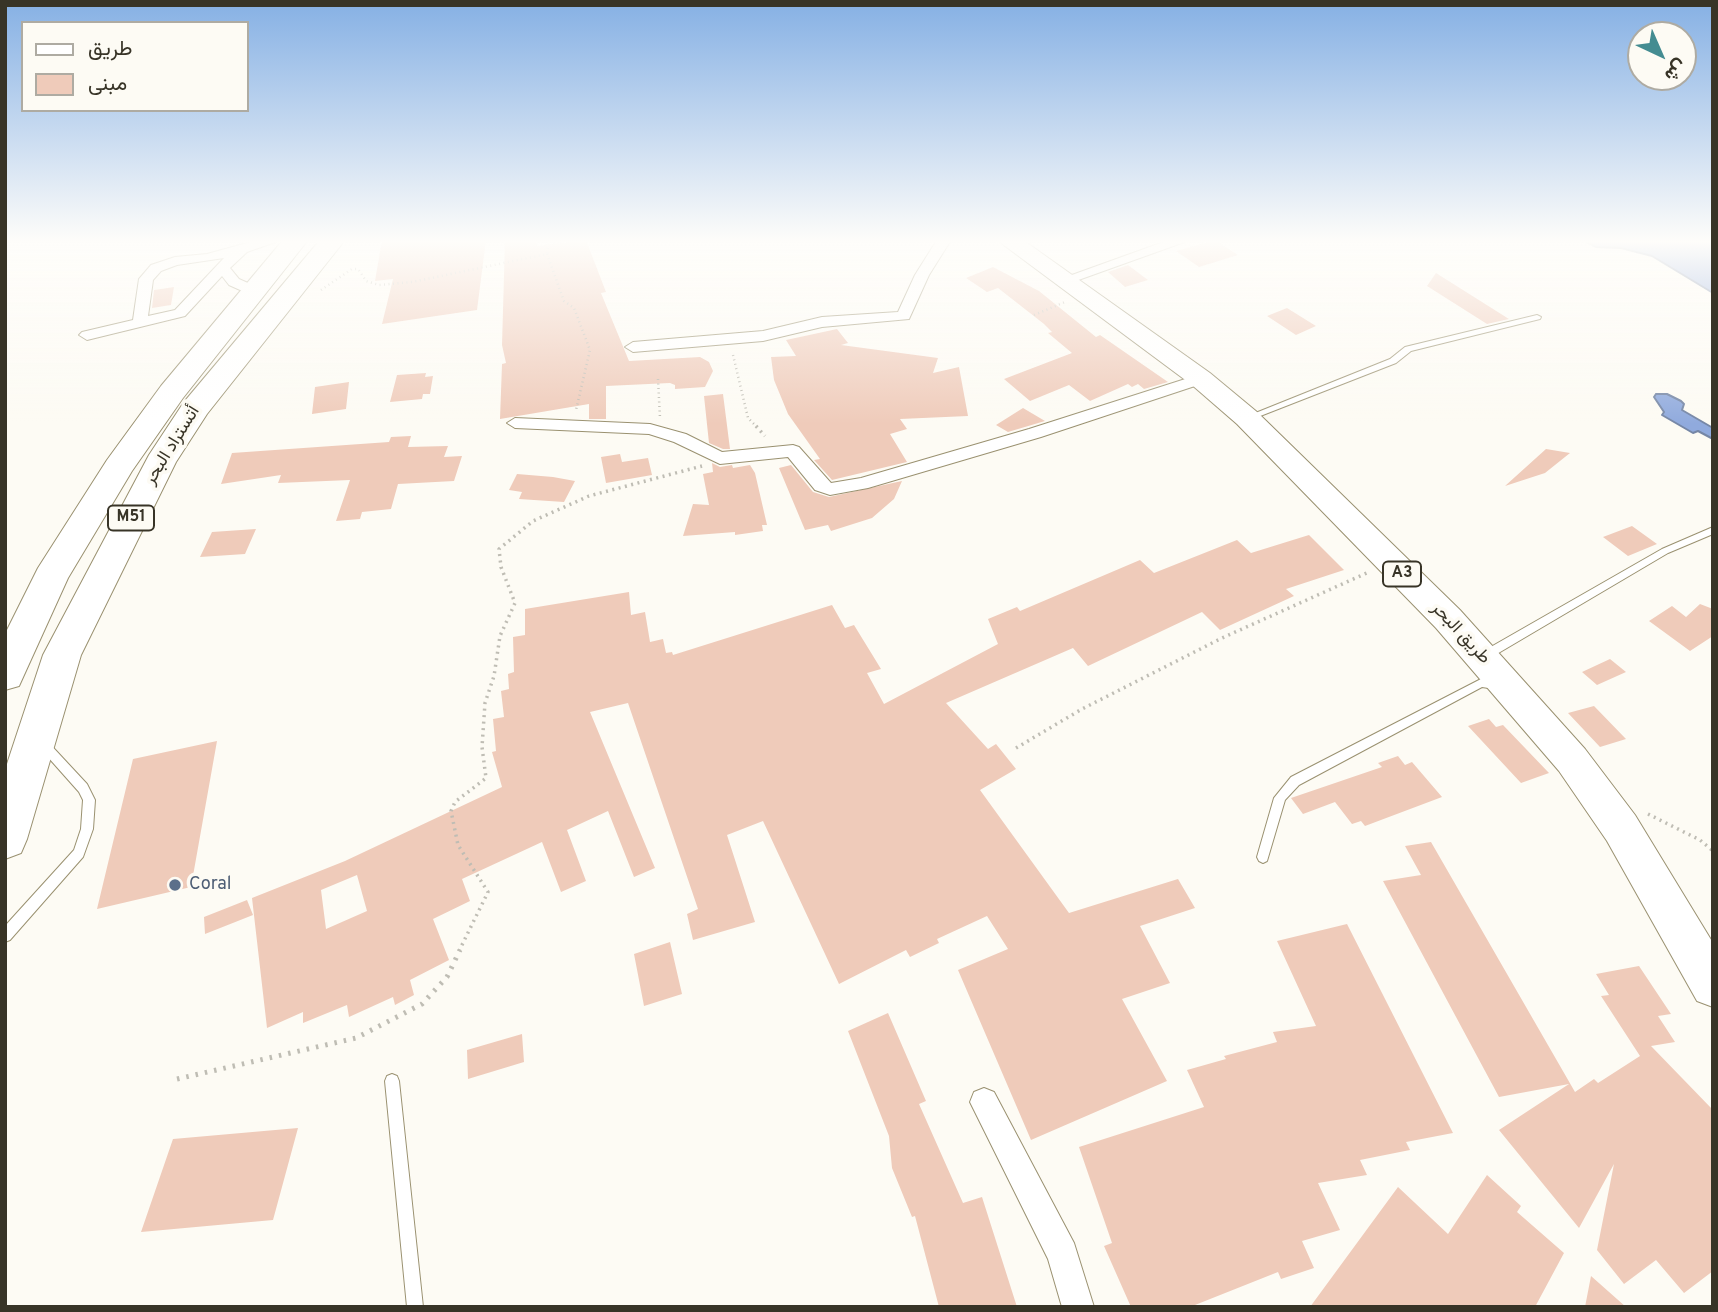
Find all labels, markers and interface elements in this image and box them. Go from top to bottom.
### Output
legend [21,21,248,112]
north arrow [1627,21,1697,91]
text: طريق [88,36,133,63]
text: ش [1659,53,1692,86]
text: مبنى [88,71,127,98]
street label: أتستراد البحر [140,403,206,489]
road number: M51 [108,505,154,530]
road number: A3 [1383,562,1421,586]
street label: طريق البحر [1426,598,1494,670]
place label: Coral [189,874,232,896]
marker: Coral [167,877,183,893]

